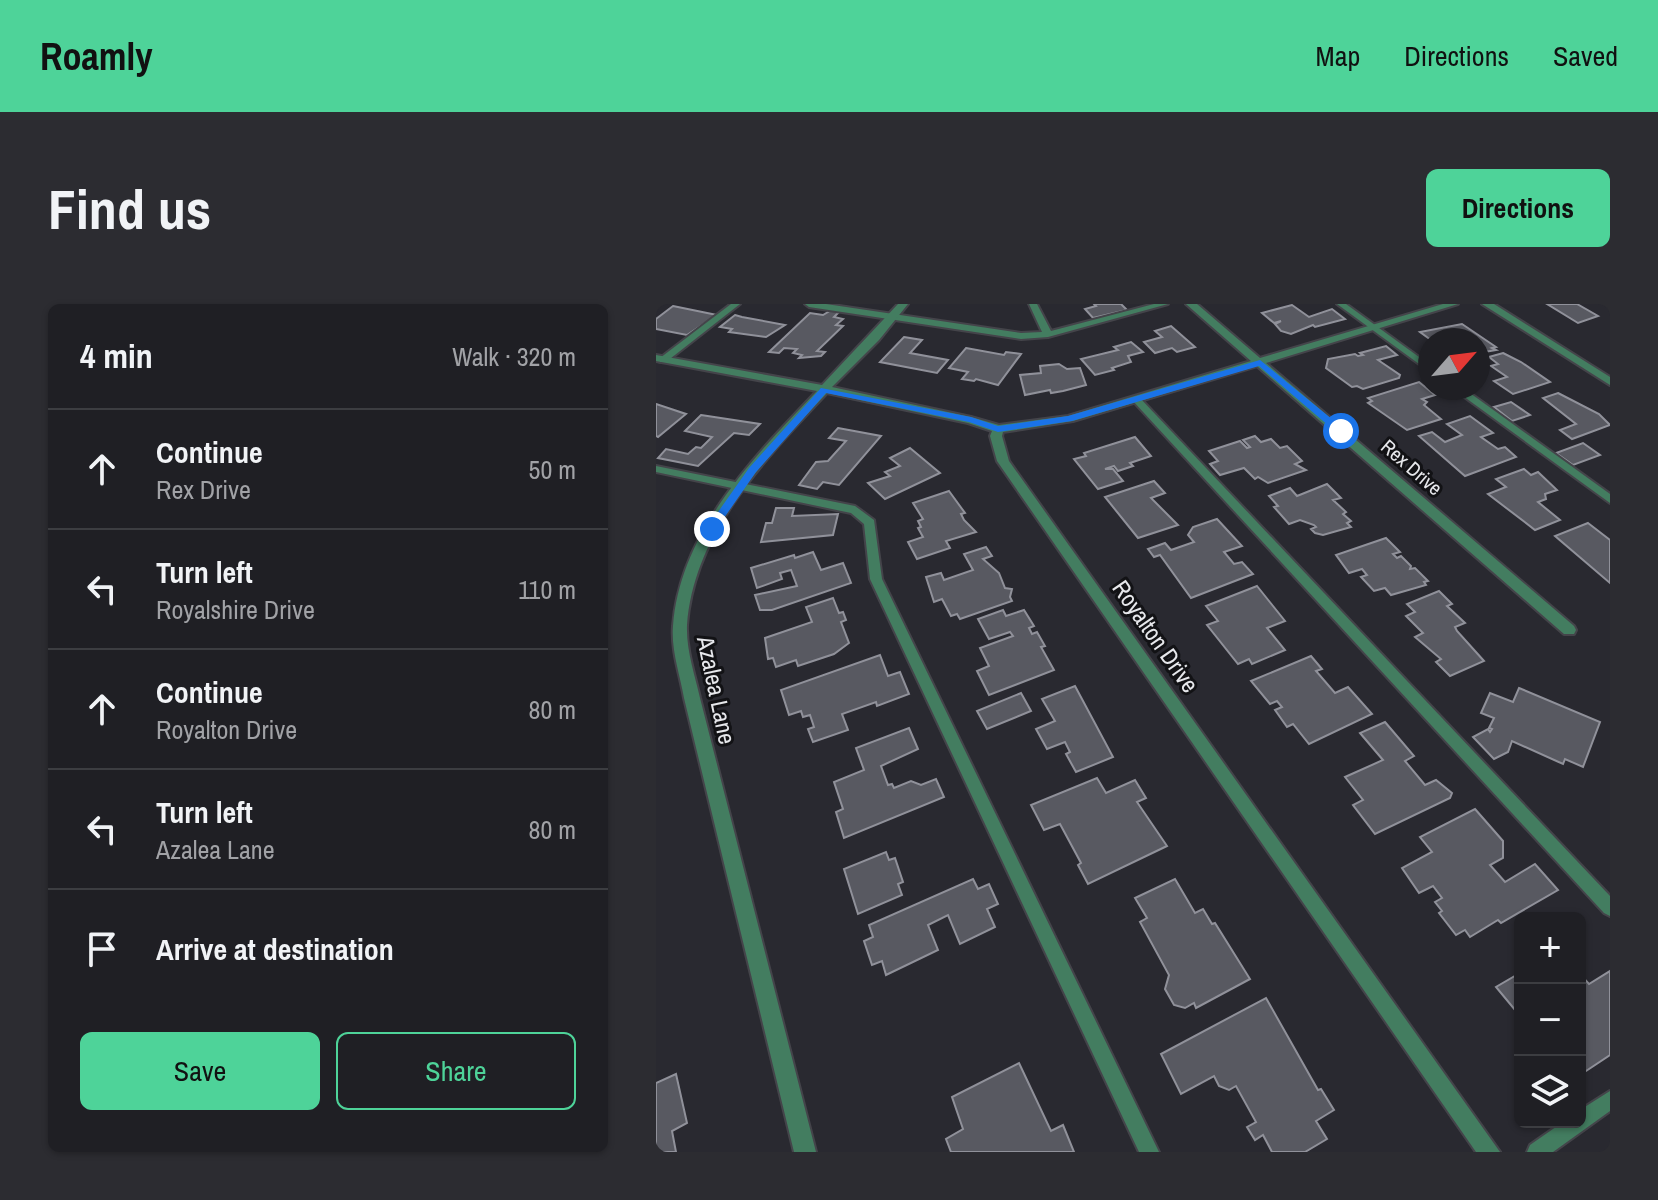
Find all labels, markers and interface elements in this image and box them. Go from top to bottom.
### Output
text: Roamly [40,31,153,82]
text: Map [1316,37,1360,75]
text: Directions [1404,37,1509,75]
text: Saved [1553,37,1618,75]
button: Directions [1426,169,1610,247]
text: Find us [48,171,211,246]
north arrow [1418,328,1490,400]
text: 4 min [80,333,153,379]
text: Walk · 320 m [452,339,576,374]
route start [1323,413,1359,449]
text: Continue [156,432,263,472]
street label: Rex Drive [1376,433,1448,501]
icon: ahead [80,447,124,491]
text: 50 m [529,452,576,487]
text: Rex Drive [156,472,251,507]
route end [694,511,730,547]
text: Turn left [156,552,253,592]
icon: left [80,567,124,611]
text: 110 m [518,572,576,607]
street label: Royalton Drive [1106,574,1206,698]
text: Royalshire Drive [156,592,315,627]
street label: Azalea Lane [690,632,744,747]
text: Continue [156,672,263,712]
icon: ahead [80,687,124,731]
text: 80 m [529,692,576,727]
text: Royalton Drive [156,712,297,747]
text: Turn left [156,792,253,832]
icon: left [80,807,124,851]
text: 80 m [529,812,576,847]
text: Azalea Lane [156,832,275,867]
map controls [1514,912,1586,1128]
button: + [1514,912,1586,984]
icon: arrive [80,927,124,971]
text: Arrive at destination [156,929,394,969]
button: − [1514,984,1586,1056]
button: Save [80,1032,320,1110]
button: Share [336,1032,576,1110]
button: layers [1514,1056,1586,1128]

